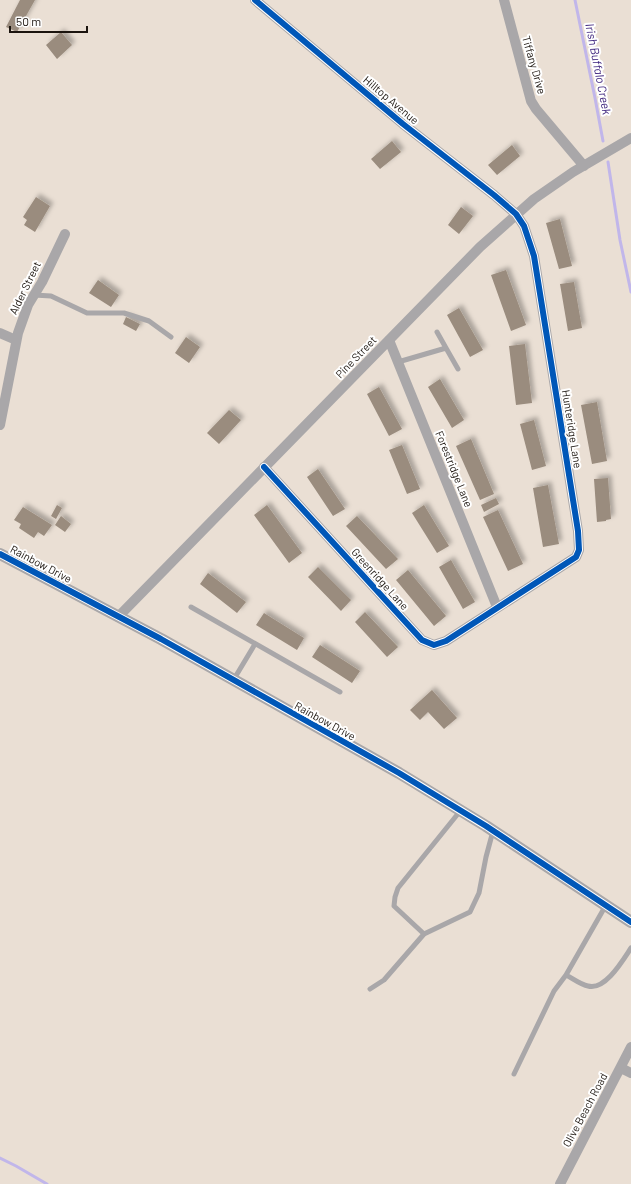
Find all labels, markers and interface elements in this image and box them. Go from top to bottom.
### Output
scale bar [10,8,87,34]
text: 50 m [16,14,41,28]
water label: Irish Buffalo Creek [583,22,615,116]
street label: Tiffany Drive [520,34,549,96]
street label: Hilltop Avenue [361,73,422,127]
street label: Alder Street [6,259,43,316]
street label: Pine Street [332,333,379,380]
street label: Hunteridge Lane [560,389,585,469]
street label: Forestridge Lane [433,429,476,509]
street label: Rainbow Drive [8,542,74,585]
street label: Greenridge Lane [349,545,412,612]
street label: Rainbow Drive [293,699,358,743]
street label: Olive Beach Road [560,1071,609,1149]

